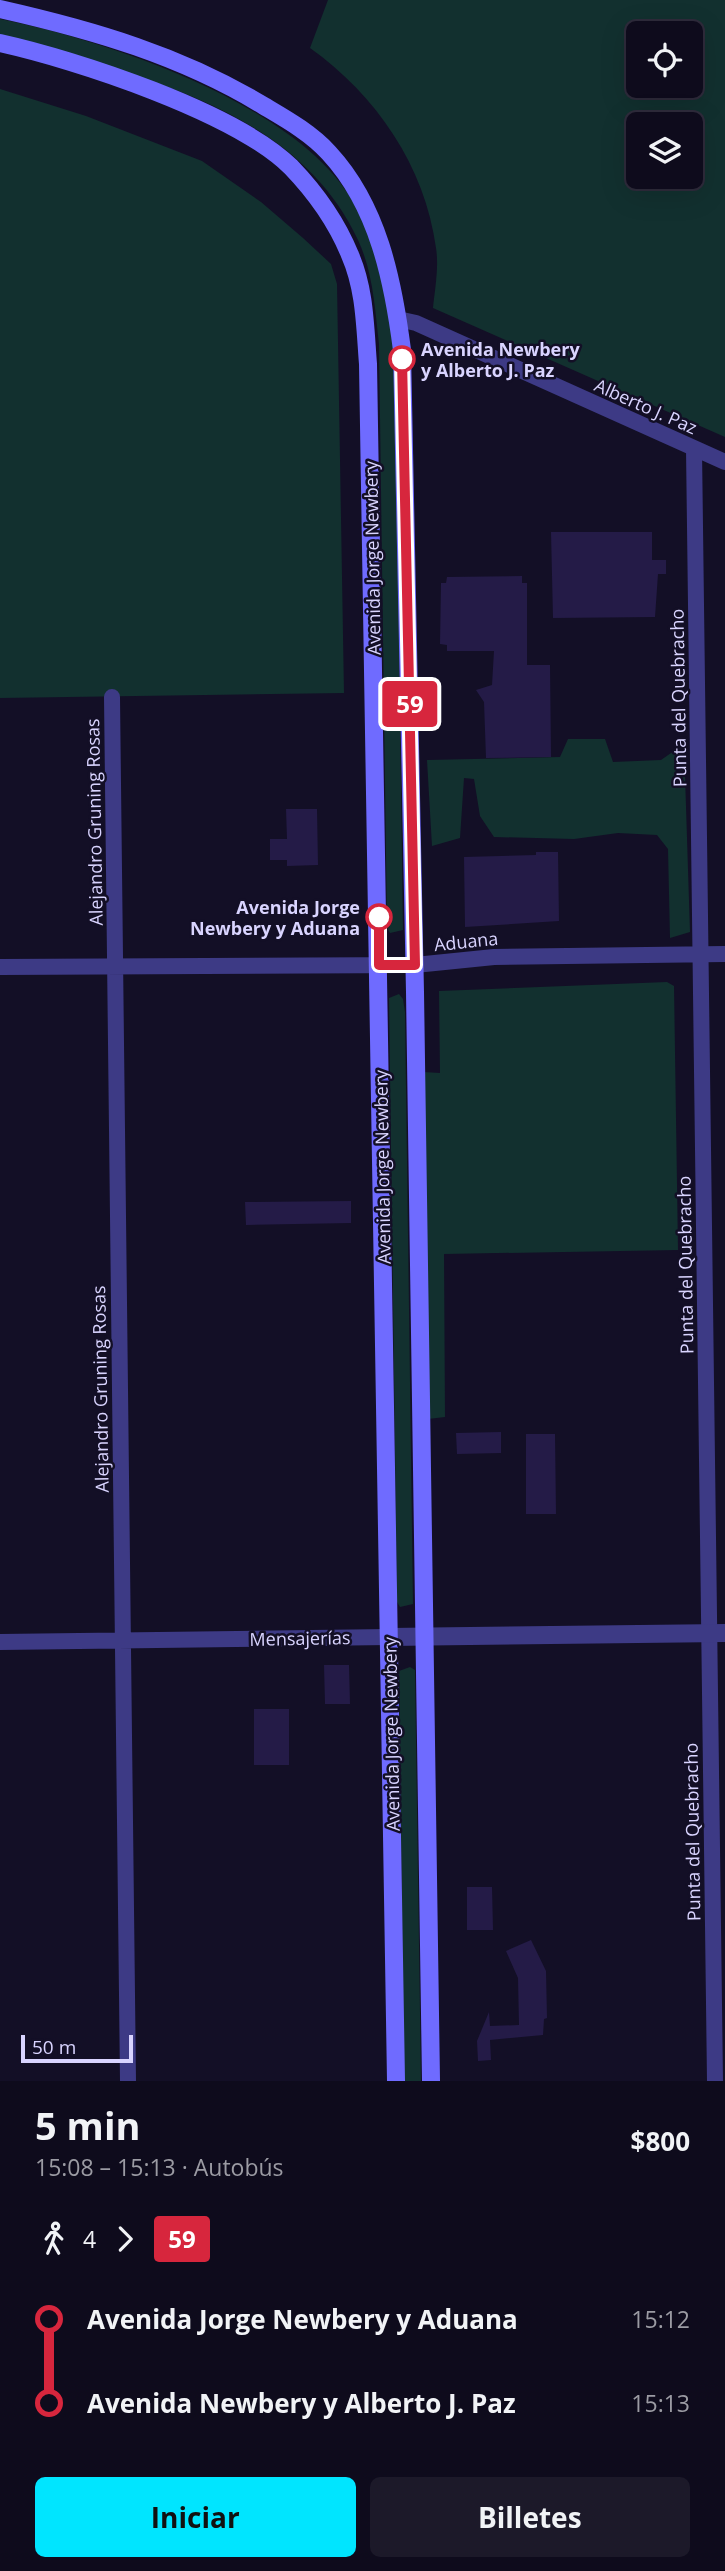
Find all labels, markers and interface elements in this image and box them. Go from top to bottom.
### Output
map controls [626,21,703,189]
button: locate [626,21,703,98]
button: layers [626,112,703,189]
place label: Avenida Newbery y Alberto J. Paz [421,337,580,382]
marker: Avenida Newbery y Alberto J. Paz [389,346,415,372]
street label: Alberto J. Paz [591,373,701,439]
street label: Avenida Jorge Newbery [358,460,386,655]
street label: Punta del Quebracho [664,609,692,787]
line badge: 59 [378,681,442,727]
text: 59 [396,687,424,720]
street label: Alejandro Gruning Rosas [80,718,108,926]
place label: Avenida Jorge Newbery y Aduana [190,895,360,940]
marker: Avenida Jorge Newbery y Aduana [366,904,392,930]
street label: Aduana [433,926,499,956]
street label: Avenida Jorge Newbery [368,1069,396,1264]
street label: Punta del Quebracho [671,1176,699,1354]
street label: Alejandro Gruning Rosas [86,1285,114,1493]
street label: Mensajerías [249,1625,351,1651]
street label: Avenida Jorge Newbery [377,1636,405,1831]
street label: Punta del Quebracho [678,1743,706,1921]
scale bar [21,2032,133,2064]
text: 50 m [32,2034,76,2060]
text: 5 min [35,2099,140,2151]
text: $800 [631,2123,690,2159]
text: 15:08 – 15:13 · Autobús [35,2151,284,2183]
icon: walk [35,2220,73,2258]
icon: forward [106,2220,144,2258]
text: 59 [168,2222,196,2255]
text: 4 [83,2223,96,2255]
text: Avenida Jorge Newbery y Aduana [87,2301,518,2337]
text: 15:12 [631,2303,690,2335]
text: Avenida Newbery y Alberto J. Paz [87,2385,516,2421]
text: 15:13 [631,2387,690,2419]
button: Iniciar [35,2477,356,2557]
button: Billetes [370,2477,690,2557]

